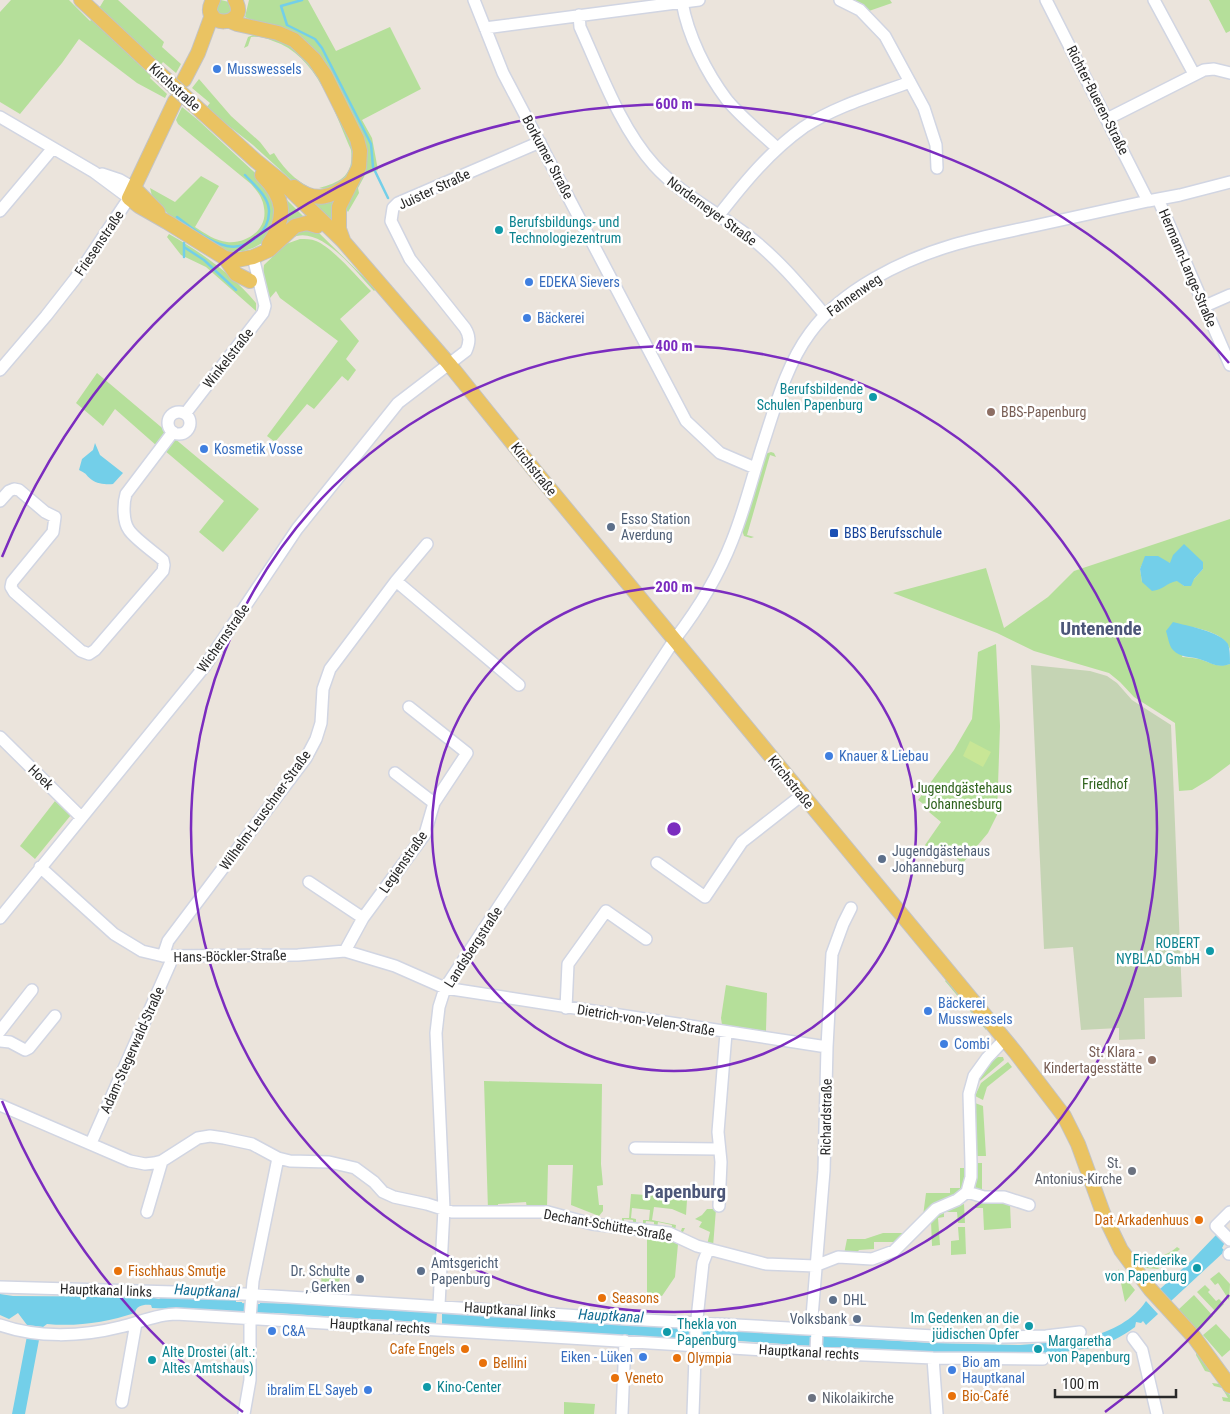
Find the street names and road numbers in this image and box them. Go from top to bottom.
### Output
street label: Richter-Bueren-Straße [1064,43,1133,158]
street label: Kirchstraße [146,60,204,114]
street label: Borkumer Straße [519,112,577,202]
street label: Juister Straße [396,165,473,213]
street label: Norderneyer Straße [664,173,760,249]
street label: Hermann-Lange-Straße [1156,206,1220,330]
street label: Friesenstraße [71,207,127,279]
street label: Fahnenweg [824,270,884,320]
street label: Winkelstraße [200,324,257,391]
street label: Kirchstraße [508,439,560,499]
street label: Wichernstraße [194,600,253,675]
street label: Wilhelm-Leuschner-Straße [216,747,314,873]
street label: Kirchstraße [765,752,817,812]
street label: Hoek [25,761,57,793]
street label: Legienstraße [376,828,430,896]
street label: Landsbergstraße [441,903,505,990]
street label: Hans-Böckler-Straße [173,947,287,965]
street label: Adam-Stegerwald-Straße [97,984,167,1116]
street label: Dietrich-von-Velen-Straße [576,1001,717,1039]
street label: Richardstraße [817,1078,835,1156]
street label: Dechant-Schütte-Straße [542,1206,674,1244]
street label: Hauptkanal links [60,1280,152,1300]
street label: Hauptkanal links [464,1299,556,1321]
street label: Hauptkanal rechts [329,1315,431,1337]
street label: Hauptkanal rechts [758,1341,860,1363]

